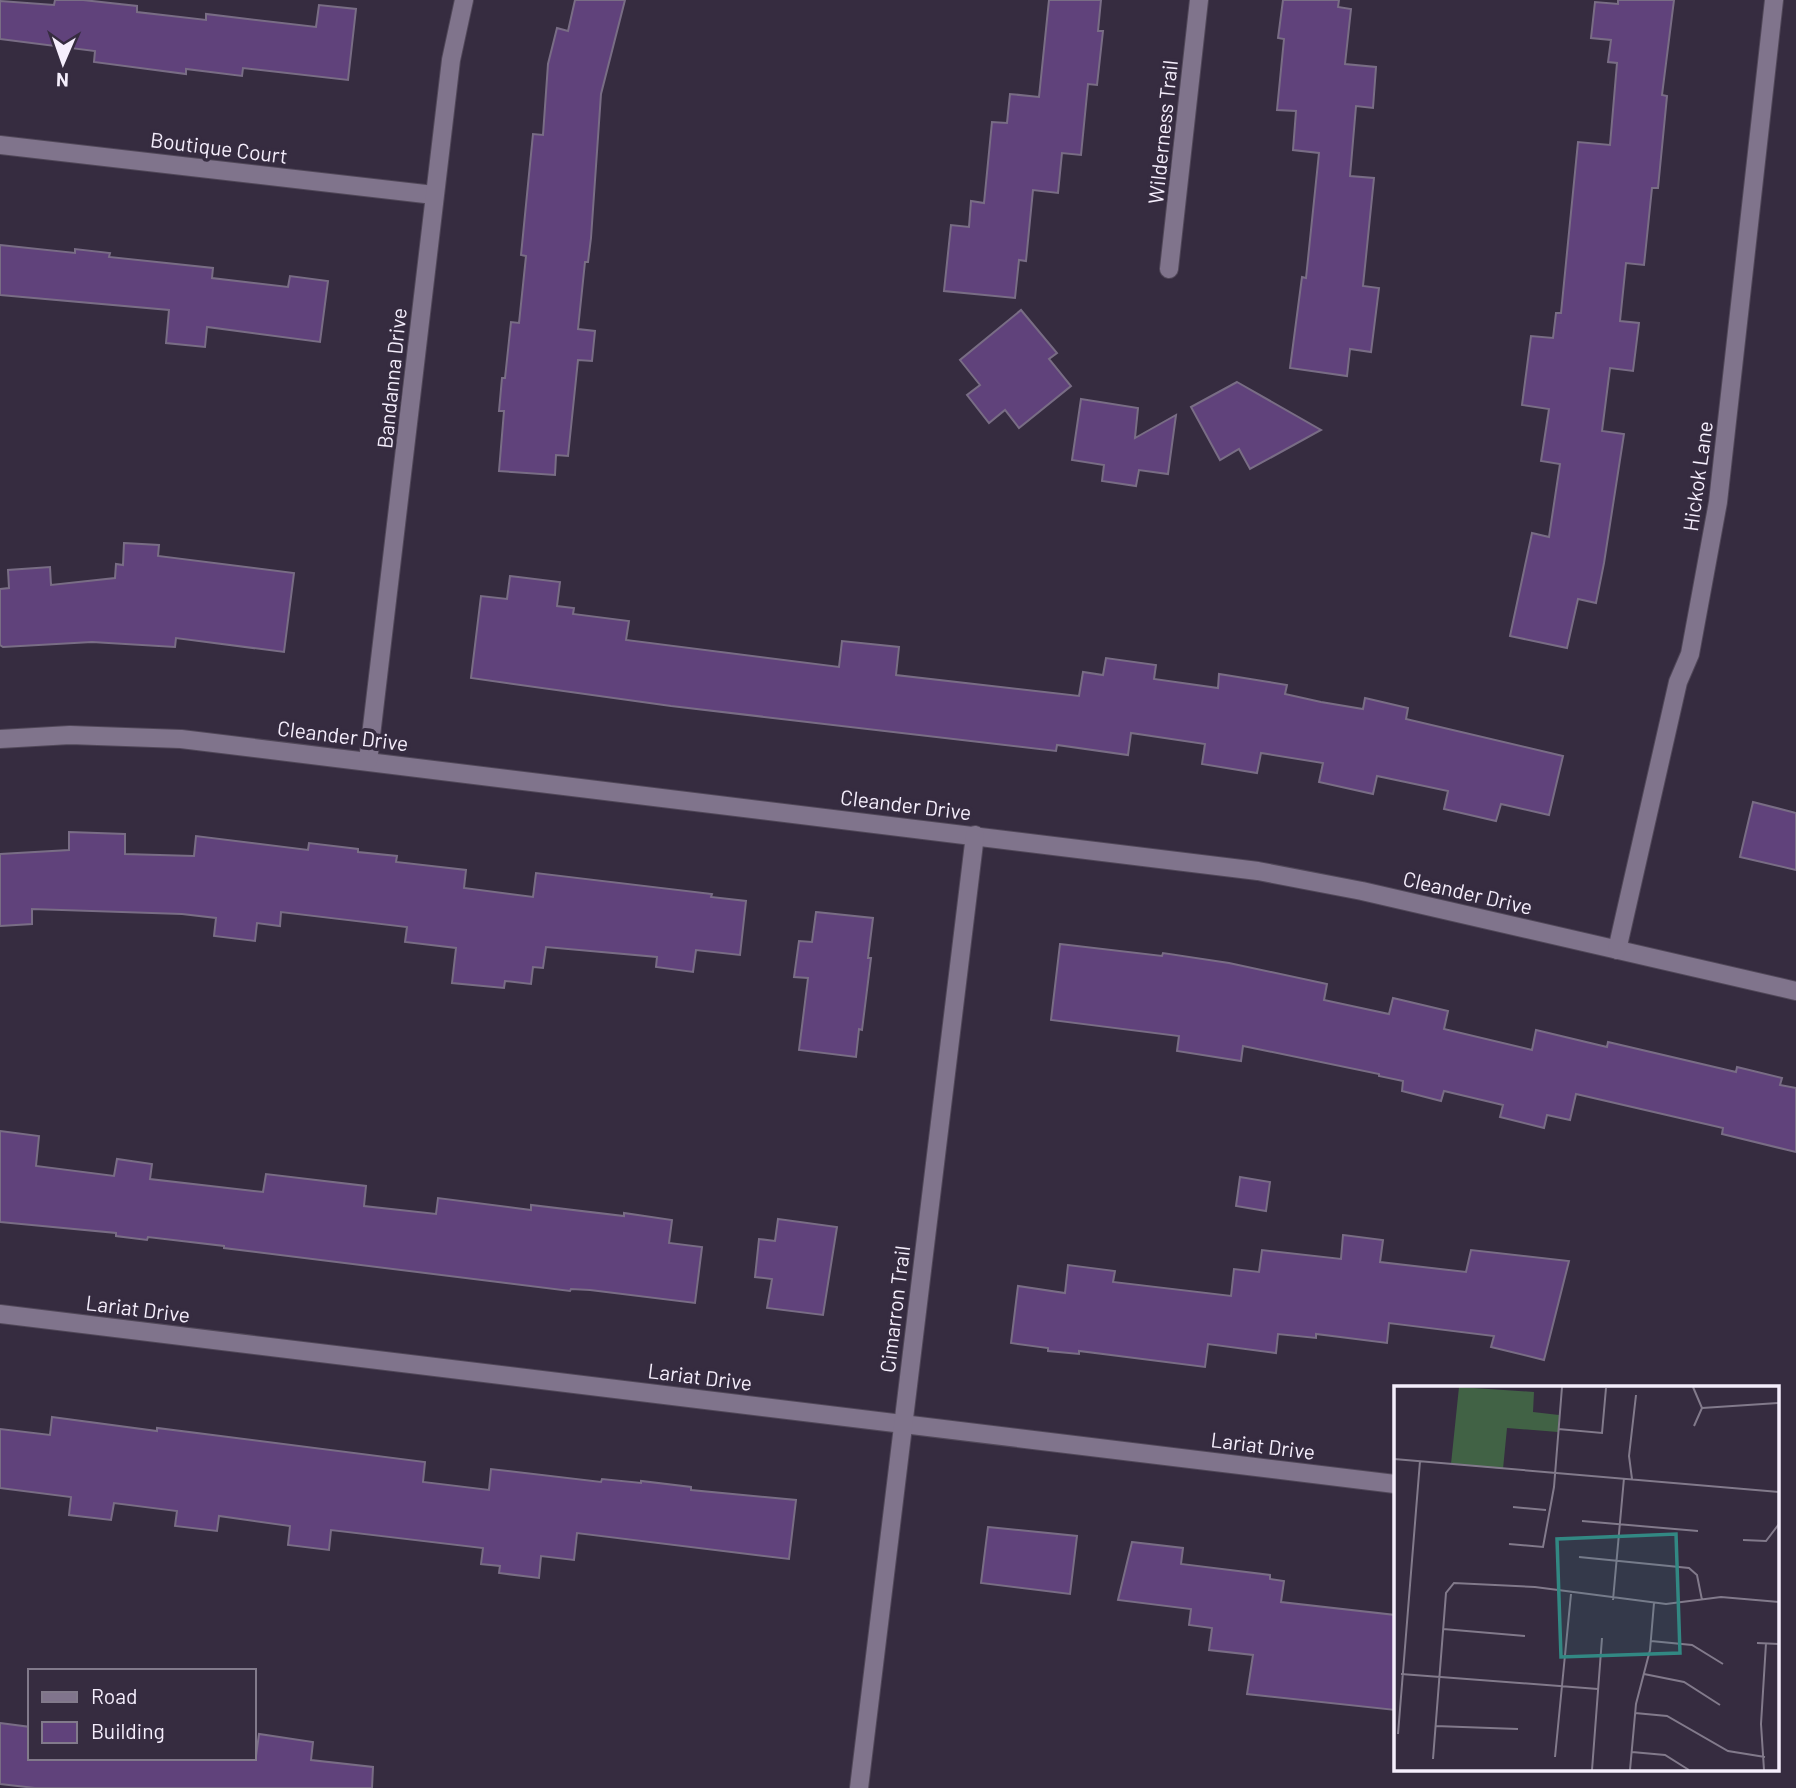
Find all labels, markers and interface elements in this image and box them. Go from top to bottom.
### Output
north arrow [28,28,98,98]
street label: Wilderness Trail [1142,59,1182,205]
text: N [56,69,69,92]
street label: Boutique Court [149,126,289,168]
street label: Bandanna Drive [371,306,411,450]
street label: Hickok Lane [1677,419,1717,533]
street label: Cleander Drive [276,715,410,755]
street label: Cleander Drive [839,784,973,824]
street label: Cleander Drive [1401,865,1535,919]
street label: Cimarron Trail [874,1244,914,1374]
street label: Lariat Drive [84,1289,192,1327]
street label: Lariat Drive [646,1357,754,1395]
inset map [1394,1386,1778,1770]
street label: Lariat Drive [1209,1426,1317,1464]
legend [28,1669,256,1760]
text: Road [91,1683,137,1708]
text: Building [91,1718,165,1743]

